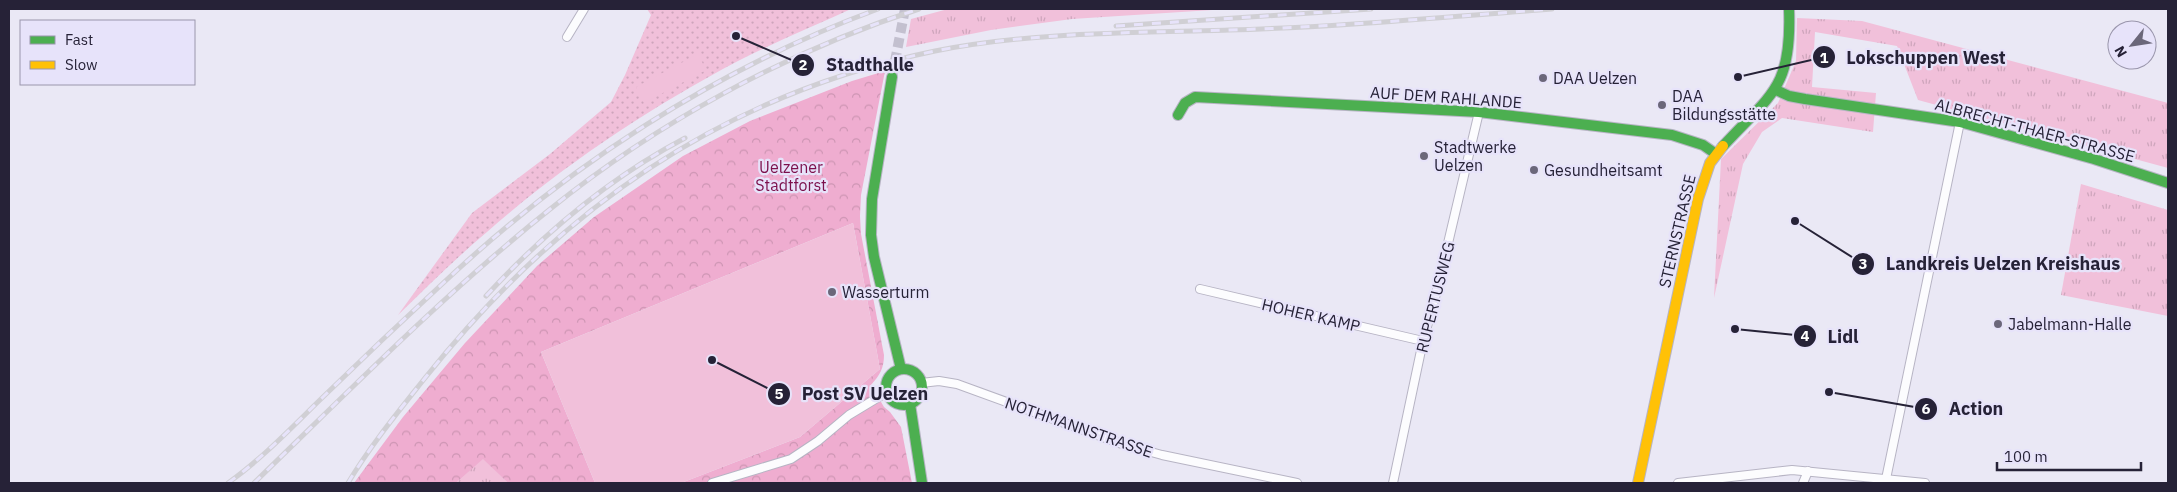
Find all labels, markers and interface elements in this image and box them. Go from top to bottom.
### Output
legend [20,20,195,85]
north arrow [2107,20,2157,70]
text: Fast [65,30,93,49]
callout: Lokschuppen West [1811,41,2016,74]
text: N [2110,43,2131,60]
text: Lokschuppen West [1846,46,2006,69]
text: 1 [1819,48,1829,67]
callout: Stadthalle [791,49,924,82]
text: Stadthalle [826,53,914,76]
text: Slow [65,55,98,74]
text: 2 [798,55,808,74]
place label: DAA Uelzen [1553,68,1637,88]
marker: DAA Uelzen [1537,72,1549,84]
street label: AUF DEM RAHLANDE [1369,82,1523,112]
place label: DAA Bildungsstätte [1672,86,1776,124]
street label: ALBRECHT-THAER-STRASSE [1933,94,2137,166]
marker: DAA Bildungsstätte [1656,99,1668,111]
place label: Stadtwerke Uelzen [1434,137,1516,175]
marker: Stadtwerke Uelzen [1418,150,1430,162]
park label: Uelzener Stadtforst [755,157,827,195]
place label: Gesundheitsamt [1544,160,1663,180]
marker: Gesundheitsamt [1528,164,1540,176]
street label: STERNSTRASSE [1654,172,1700,290]
street label: RUPERTUSWEG [1412,239,1458,355]
callout: Landkreis Uelzen Kreishaus [1850,248,2130,281]
text: Landkreis Uelzen Kreishaus [1886,252,2120,275]
text: 3 [1858,254,1868,273]
place label: Wasserturm [842,282,929,302]
marker: Wasserturm [826,286,838,298]
street label: HOHER KAMP [1260,294,1362,336]
place label: Jabelmann-Halle [2008,314,2132,334]
marker: Jabelmann-Halle [1992,318,2004,330]
callout: Lidl [1792,320,1868,353]
text: Lidl [1827,325,1859,348]
text: 4 [1800,326,1810,345]
callout: Post SV Uelzen [766,378,938,411]
text: Post SV Uelzen [802,382,928,405]
text: 5 [774,384,784,403]
street label: NOTHMANNSTRASSE [1002,392,1156,462]
callout: Action [1913,392,2013,425]
text: Action [1949,397,2003,420]
text: 6 [1921,399,1931,418]
scale bar [1997,440,2141,472]
text: 100 m [2004,447,2048,466]

